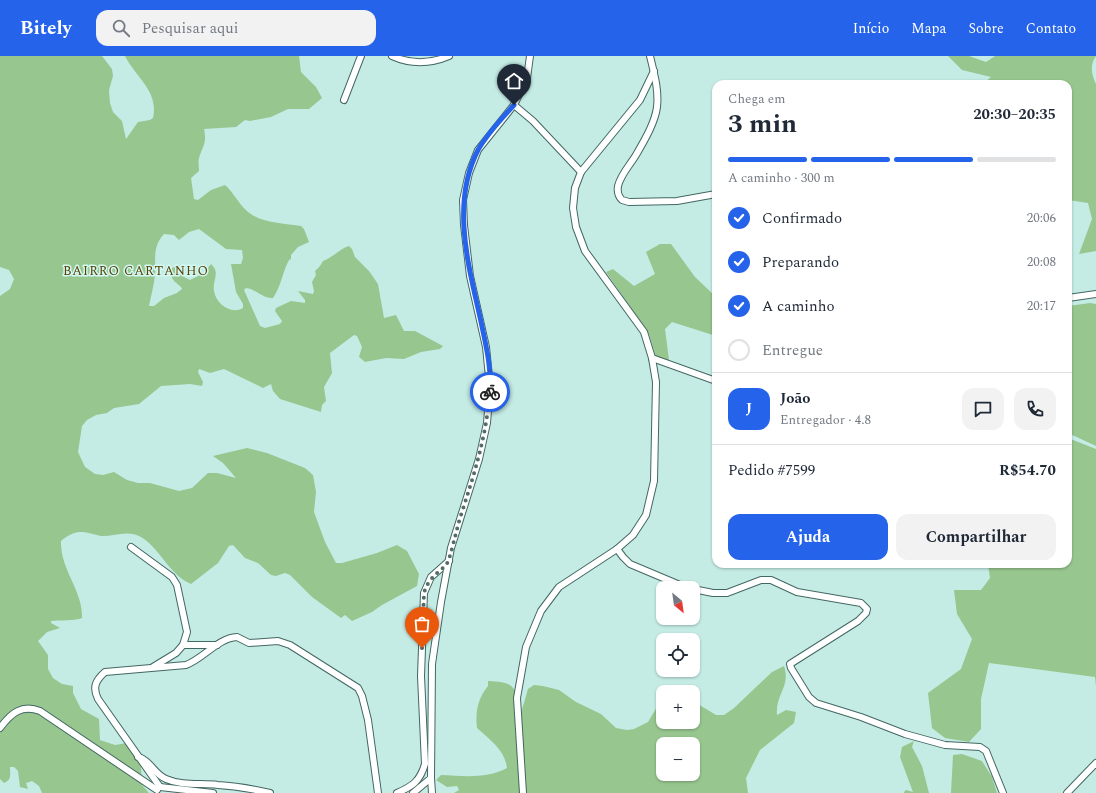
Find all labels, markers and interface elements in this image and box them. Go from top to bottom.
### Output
search box [96,10,376,46]
text: Bitely [20,14,72,43]
icon: search [110,17,132,39]
text: Pesquisar aqui [142,17,238,40]
text: Início [853,18,889,39]
text: Mapa [911,18,946,39]
text: Sobre [968,18,1004,39]
text: Contato [1026,18,1076,39]
pin [497,64,531,105]
icon: home [503,70,525,92]
text: Chega em [728,89,785,109]
text: 20:30–20:35 [973,103,1056,126]
text: 3 min [728,104,797,144]
text: A caminho · 300 m [728,168,835,188]
icon: check [728,207,750,229]
text: Confirmado [762,207,842,230]
text: 20:06 [1027,208,1056,228]
icon: check [728,251,750,273]
text: Preparando [762,251,839,274]
text: 20:08 [1027,252,1056,272]
district label: BAIRRO CARTANHO [63,261,209,281]
icon: check [728,295,750,317]
text: A caminho [762,295,835,318]
text: 20:17 [1027,296,1056,316]
text: Entregue [762,339,823,362]
courier [470,372,510,412]
icon: bike [479,381,501,403]
text: João [780,387,810,410]
button: chat [962,388,1004,430]
button: phone [1014,388,1056,430]
text: J [746,397,752,420]
text: Entregador · 4.8 [780,410,871,430]
text: Pedido #7599 [728,459,815,482]
text: R$54.70 [999,459,1056,482]
button: Ajuda [728,514,888,560]
button: Compartilhar [896,514,1056,560]
north arrow [656,581,700,625]
map controls [656,581,700,781]
pin [405,607,439,648]
icon: bag [411,613,433,635]
button: locate [656,633,700,677]
button: + [656,685,700,729]
button: − [656,737,700,781]

